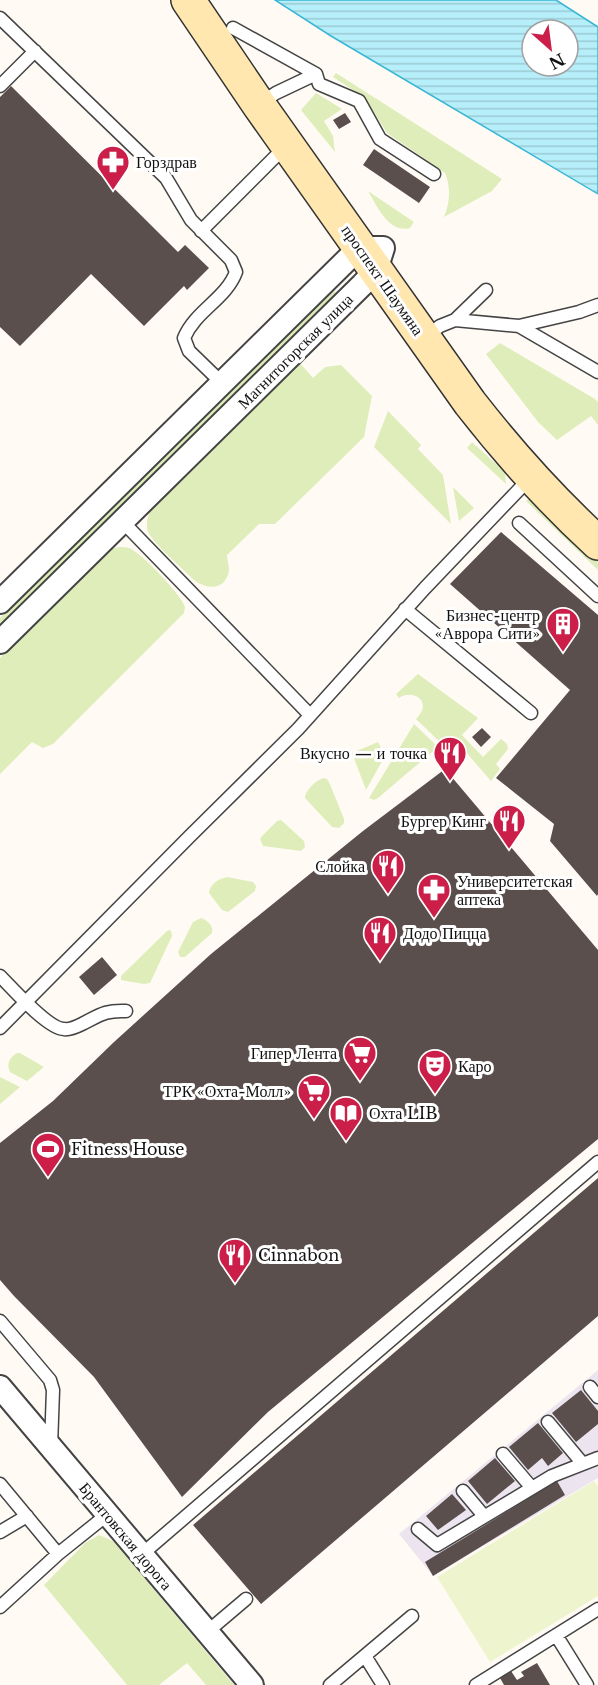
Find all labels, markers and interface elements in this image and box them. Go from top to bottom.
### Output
north arrow [520,18,580,78]
text: N [546,49,568,74]
pharmacy icon: Горздрав [95,144,131,191]
place label: Горздрав [136,152,197,172]
street label: проспект Шаумяна [337,221,429,339]
street label: Магнитогорская улица [233,289,357,413]
place label: Бизнес-центр «Аврора Сити» [435,605,540,643]
building icon: Бизнес-центр «Аврора Сити» [545,606,581,653]
restaurant icon: Вкусно — и точка [432,735,468,782]
place label: Вкусно — и точка [300,743,427,763]
restaurant icon: Бургер Кинг [491,803,527,850]
place label: Бургер Кинг [401,811,486,831]
restaurant icon: Слойка [370,848,406,895]
place label: Слойка [315,856,365,876]
place label: Университетская аптека [457,871,573,909]
pharmacy icon: Университетская аптека [416,872,452,919]
restaurant icon: Додо Пицца [362,915,398,962]
place label: Додо Пицца [403,923,487,943]
supermarket icon: Гипер Лента [342,1035,378,1082]
place label: Гипер Лента [251,1043,337,1063]
theatre icon: Каро [417,1048,453,1095]
place label: Каро [458,1056,492,1076]
supermarket icon: ТРК «Охта-Молл» [296,1073,332,1120]
place label: ТРК «Охта-Молл» [163,1081,291,1101]
library icon: Охта LIB [328,1095,364,1142]
place label: Охта LIB [369,1103,438,1123]
sports icon: Fitness House [30,1131,66,1178]
place label: Fitness House [71,1139,185,1159]
restaurant icon: Cinnabon [217,1237,253,1284]
place label: Cinnabon [258,1245,339,1265]
street label: Брантовская дорога [75,1478,177,1594]

